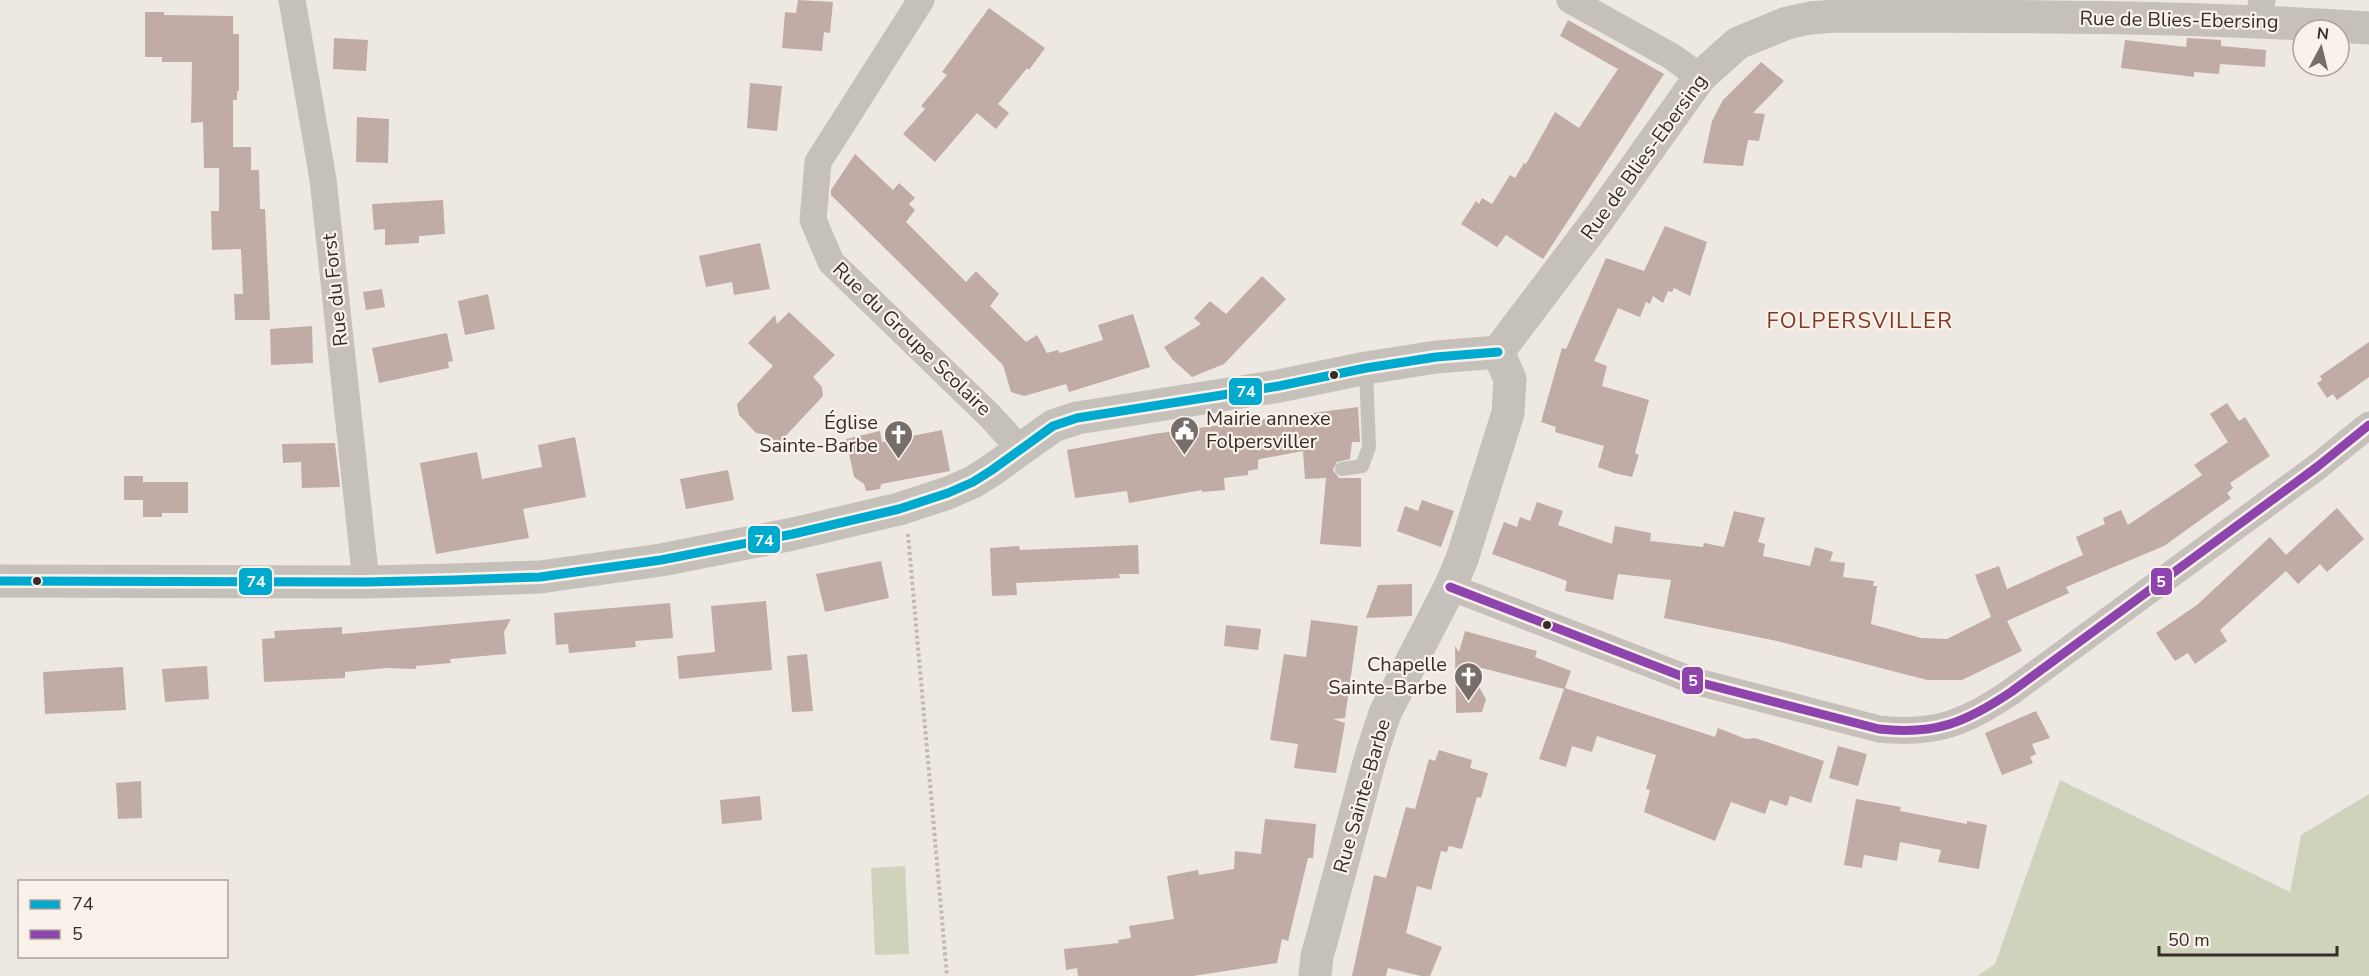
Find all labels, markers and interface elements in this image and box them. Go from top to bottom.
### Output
street label: Rue de Blies-Ebersing [2079,5,2279,35]
north arrow [2291,18,2351,78]
text: N [2315,22,2330,46]
street label: Rue de Blies-Ebersing [1575,69,1713,245]
street label: Rue du Forst [316,231,354,348]
street label: Rue du Groupe Scolaire [827,256,997,422]
district label: FOLPERSVILLER [1767,306,1953,336]
unlabelled marker [1328,369,1340,381]
line badge: 74 [1228,377,1263,406]
text: 74 [1236,381,1256,403]
place label: Mairie annexe Folpersviller [1206,405,1331,455]
place label: Église Sainte-Barbe [759,409,878,459]
public building icon: Mairie annexe Folpersviller [1169,414,1201,456]
church icon: Église Sainte-Barbe [883,418,915,460]
line badge: 74 [747,525,781,554]
text: 74 [754,530,774,552]
line badge: 74 [238,567,273,596]
line badge: 5 [2150,567,2173,596]
text: 74 [246,571,266,593]
text: 5 [2156,571,2166,593]
unlabelled marker [31,575,43,587]
unlabelled marker [1541,619,1553,631]
place label: Chapelle Sainte-Barbe [1328,651,1447,701]
church icon: Chapelle Sainte-Barbe [1452,660,1484,702]
line badge: 5 [1681,666,1704,695]
text: 5 [1688,670,1698,692]
street label: Rue Sainte-Barbe [1327,716,1397,876]
legend [18,880,228,958]
text: 74 [72,892,94,916]
scale bar [2159,919,2338,957]
text: 5 [72,922,83,946]
text: 50 m [2168,928,2210,952]

